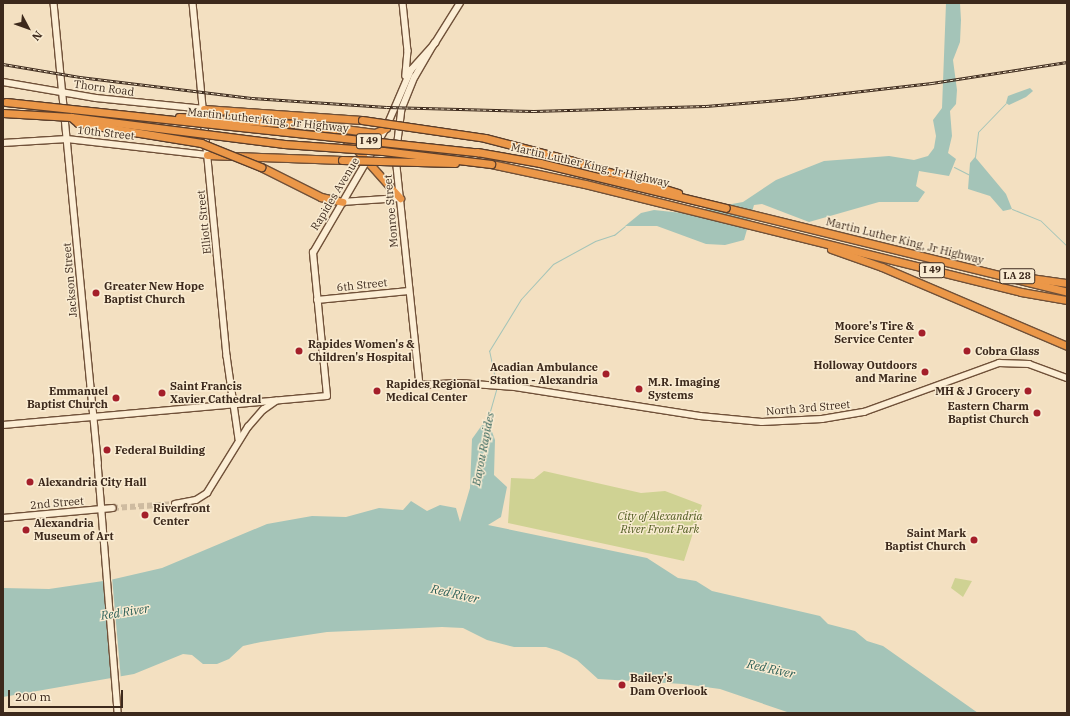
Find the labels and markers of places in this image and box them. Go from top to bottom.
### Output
place label: Greater New Hope Baptist Church [104,280,204,306]
marker: Greater New Hope Baptist Church [91,288,101,298]
place label: Moore's Tire & Service Center [834,320,914,346]
marker: Moore's Tire & Service Center [917,328,927,338]
place label: Rapides Women's & Children's Hospital [308,338,415,364]
place label: Cobra Glass [975,344,1039,358]
marker: Rapides Women's & Children's Hospital [293,345,305,357]
marker: Cobra Glass [962,346,972,356]
place label: Holloway Outdoors and Marine [813,359,917,385]
place label: Acadian Ambulance Station - Alexandria [490,361,598,387]
marker: Holloway Outdoors and Marine [920,367,930,377]
marker: Acadian Ambulance Station - Alexandria [601,369,611,379]
place label: M.R. Imaging Systems [648,376,720,402]
place label: Rapides Regional Medical Center [386,378,480,404]
place label: Saint Francis Xavier Cathedral [170,380,261,406]
marker: M.R. Imaging Systems [633,383,645,395]
place label: MH & J Grocery [935,384,1020,398]
place label: Emmanuel Baptist Church [27,385,108,411]
marker: Rapides Regional Medical Center [371,385,383,397]
marker: MH & J Grocery [1023,386,1033,396]
marker: Saint Francis Xavier Cathedral [157,388,167,398]
marker: Emmanuel Baptist Church [111,393,121,403]
place label: Eastern Charm Baptist Church [948,400,1029,426]
marker: Eastern Charm Baptist Church [1032,408,1042,418]
place label: Federal Building [115,443,205,457]
marker: Federal Building [102,445,112,455]
place label: Alexandria City Hall [38,475,147,489]
marker: Alexandria City Hall [25,477,35,487]
place label: Riverfront Center [153,502,210,528]
marker: Riverfront Center [140,510,150,520]
place label: Alexandria Museum of Art [34,517,114,543]
marker: Alexandria Museum of Art [21,525,31,535]
place label: Saint Mark Baptist Church [885,527,966,553]
marker: Saint Mark Baptist Church [969,535,979,545]
place label: Bailey's Dam Overlook [630,672,707,698]
marker: Bailey's Dam Overlook [617,680,627,690]

